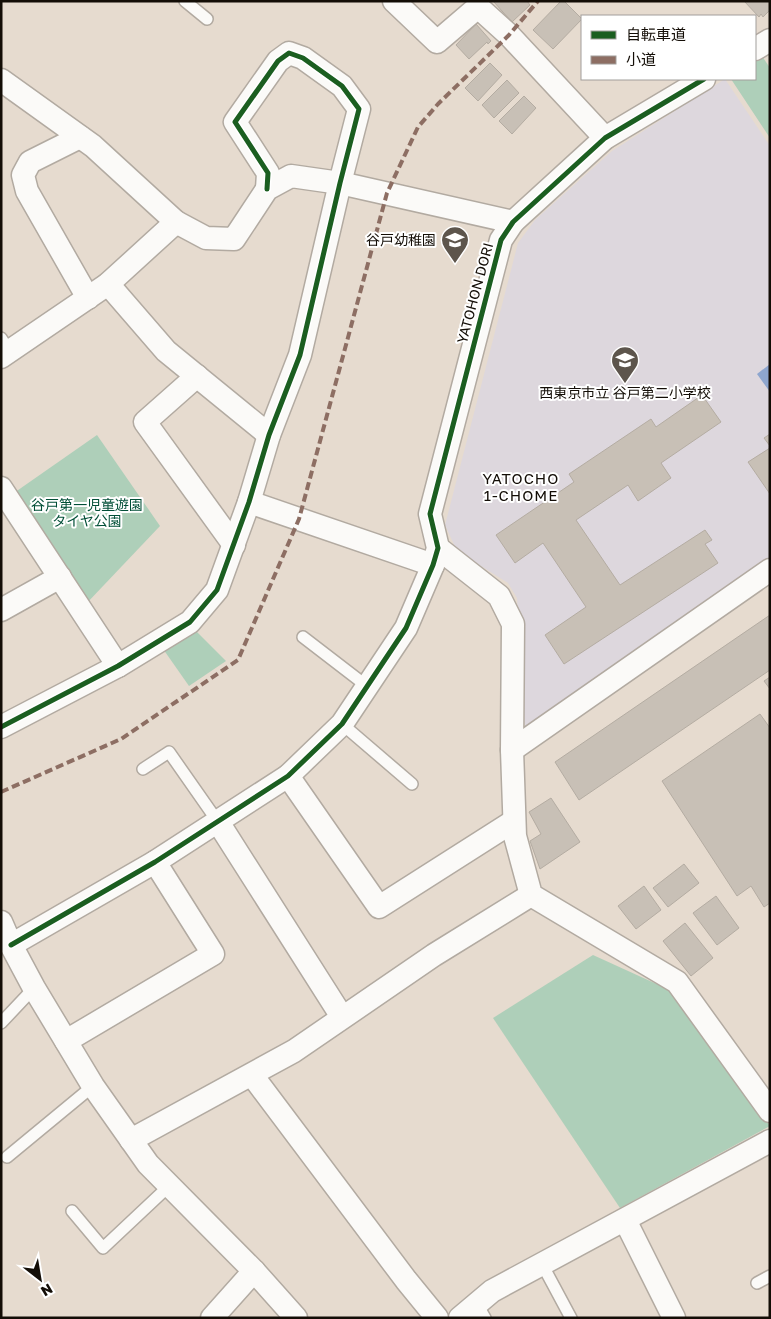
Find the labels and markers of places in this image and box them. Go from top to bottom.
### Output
school or university icon: 谷戸幼稚園 [440,225,470,264]
place label: 谷戸幼稚園 [366,231,436,248]
school or university icon: 西東京市立 谷戸第二小学校 [610,345,640,384]
place label: 西東京市立 谷戸第二小学校 [539,384,711,401]

